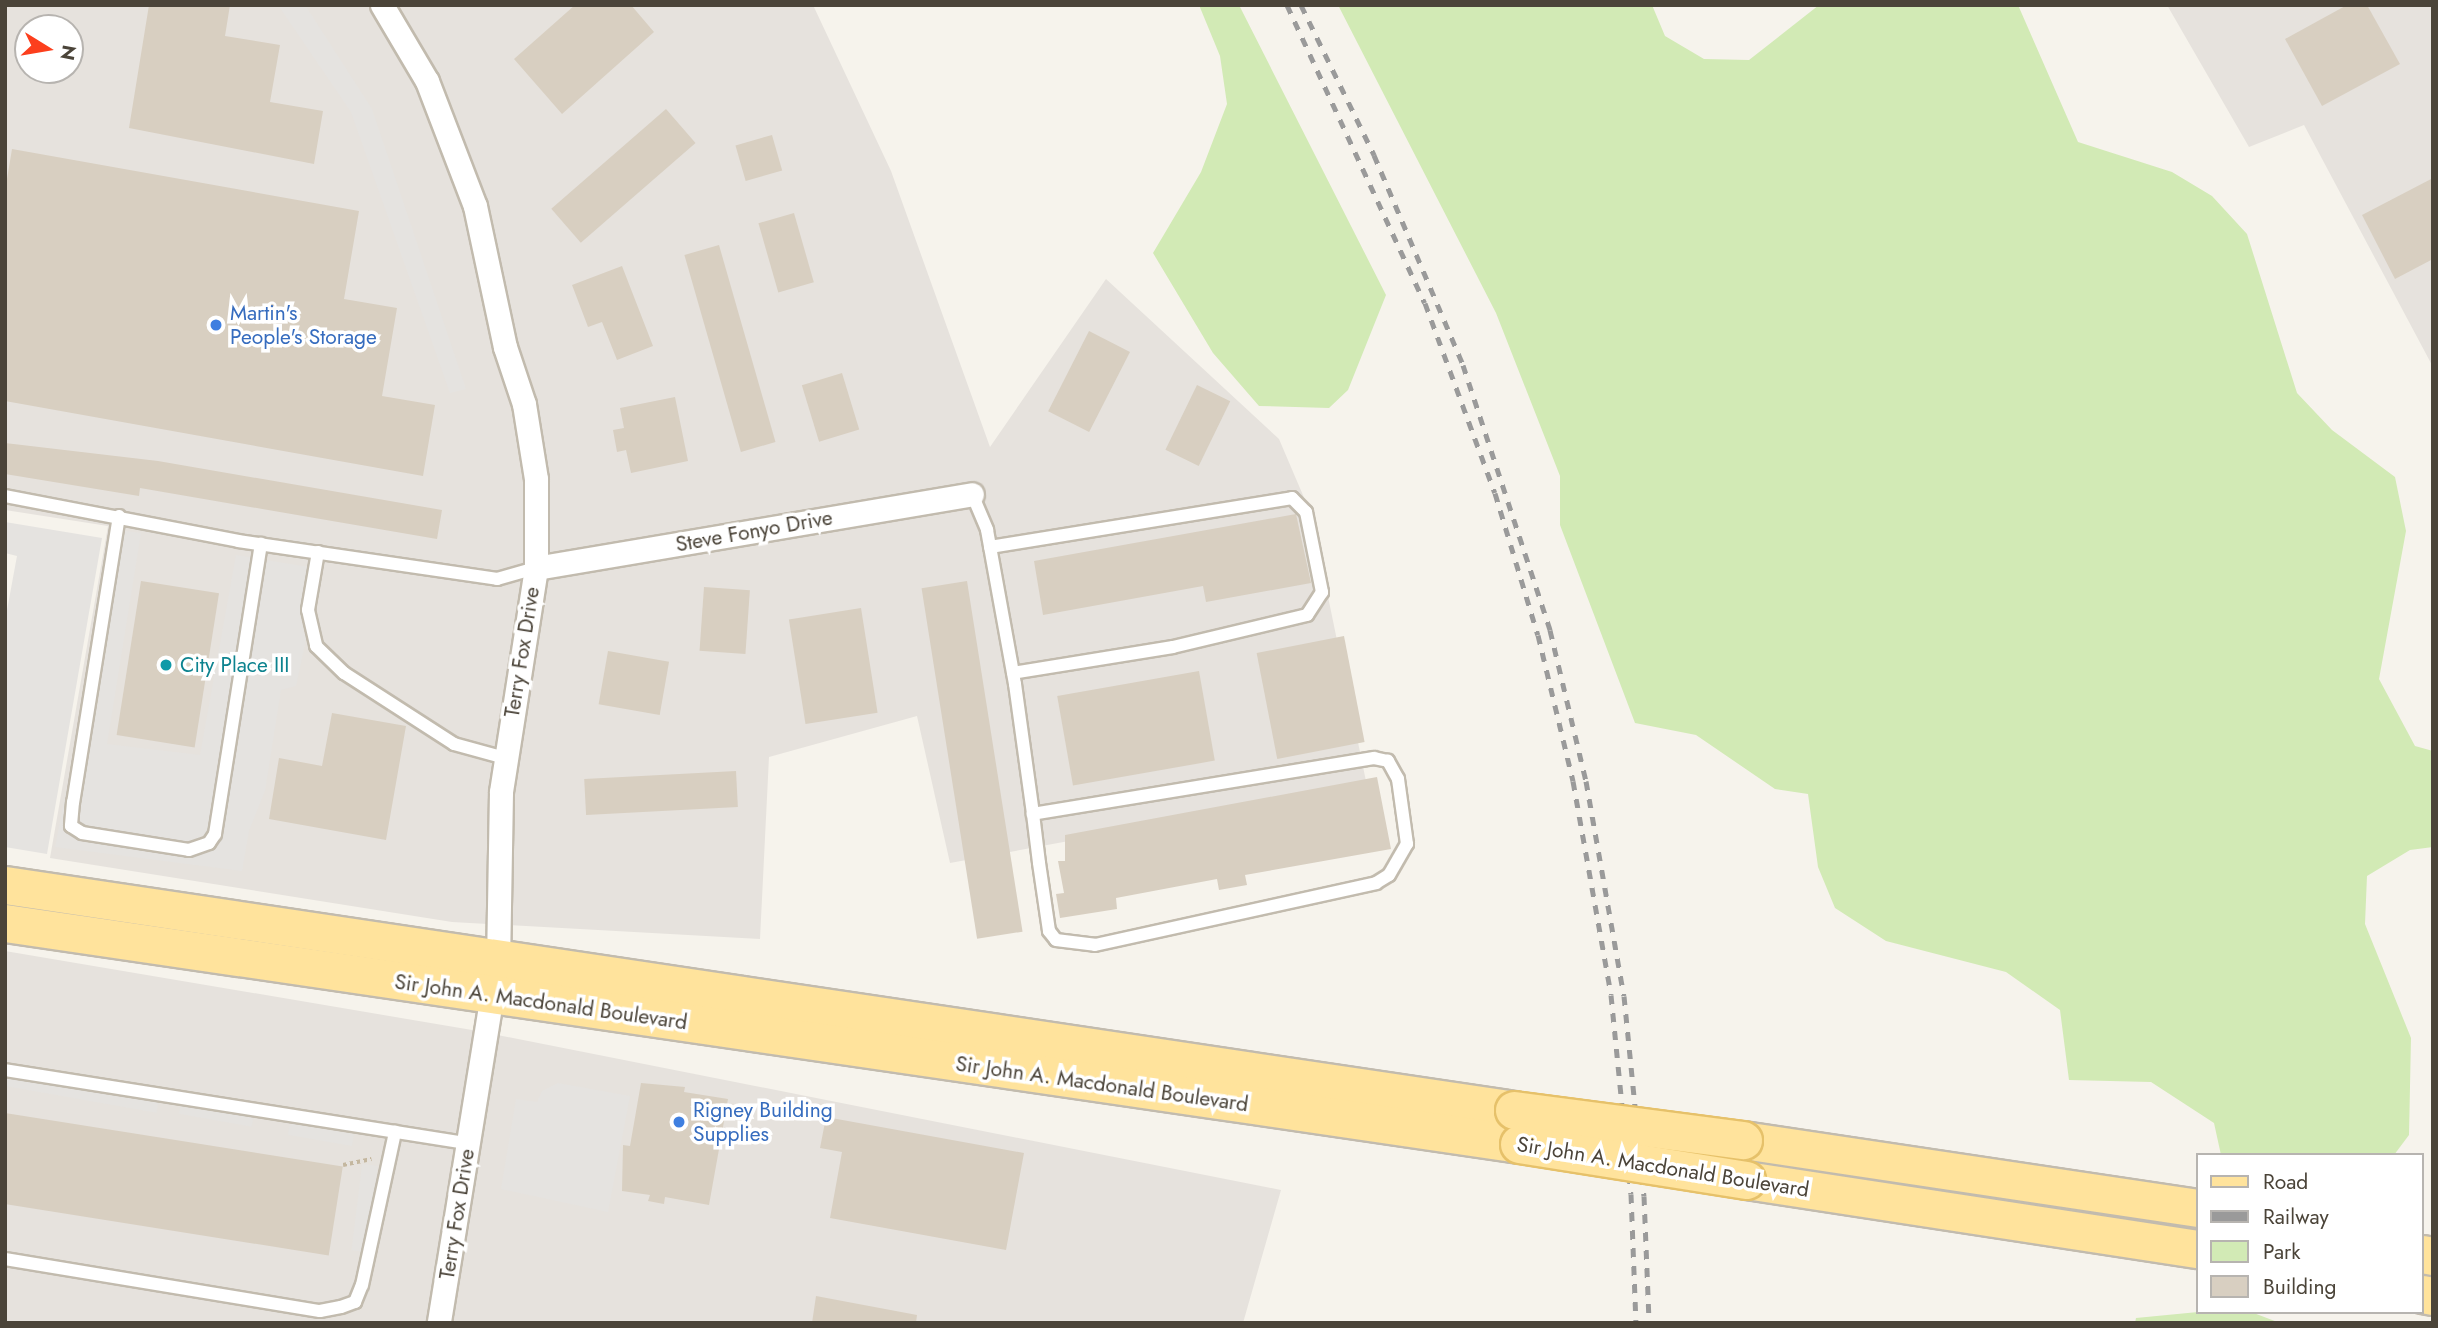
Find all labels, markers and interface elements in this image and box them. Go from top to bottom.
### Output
north arrow [14,14,84,84]
text: N [53,43,83,63]
place label: Martin's People's Storage [230,300,377,350]
marker: Martin's People's Storage [208,317,224,333]
street label: Steve Fonyo Drive [674,505,834,557]
street label: Terry Fox Drive [499,585,545,719]
place label: City Place III [180,652,289,678]
marker: City Place III [158,657,174,673]
street label: Sir John A. Macdonald Boulevard [393,969,689,1035]
street label: Sir John A. Macdonald Boulevard [954,1051,1250,1117]
place label: Rigney Building Supplies [693,1097,833,1147]
marker: Rigney Building Supplies [671,1114,687,1130]
street label: Sir John A. Macdonald Boulevard [1515,1131,1811,1203]
street label: Terry Fox Drive [434,1147,480,1281]
legend [2196,1153,2424,1314]
text: Road [2263,1167,2308,1197]
text: Railway [2263,1202,2329,1232]
text: Park [2263,1237,2300,1267]
text: Building [2263,1272,2336,1302]

